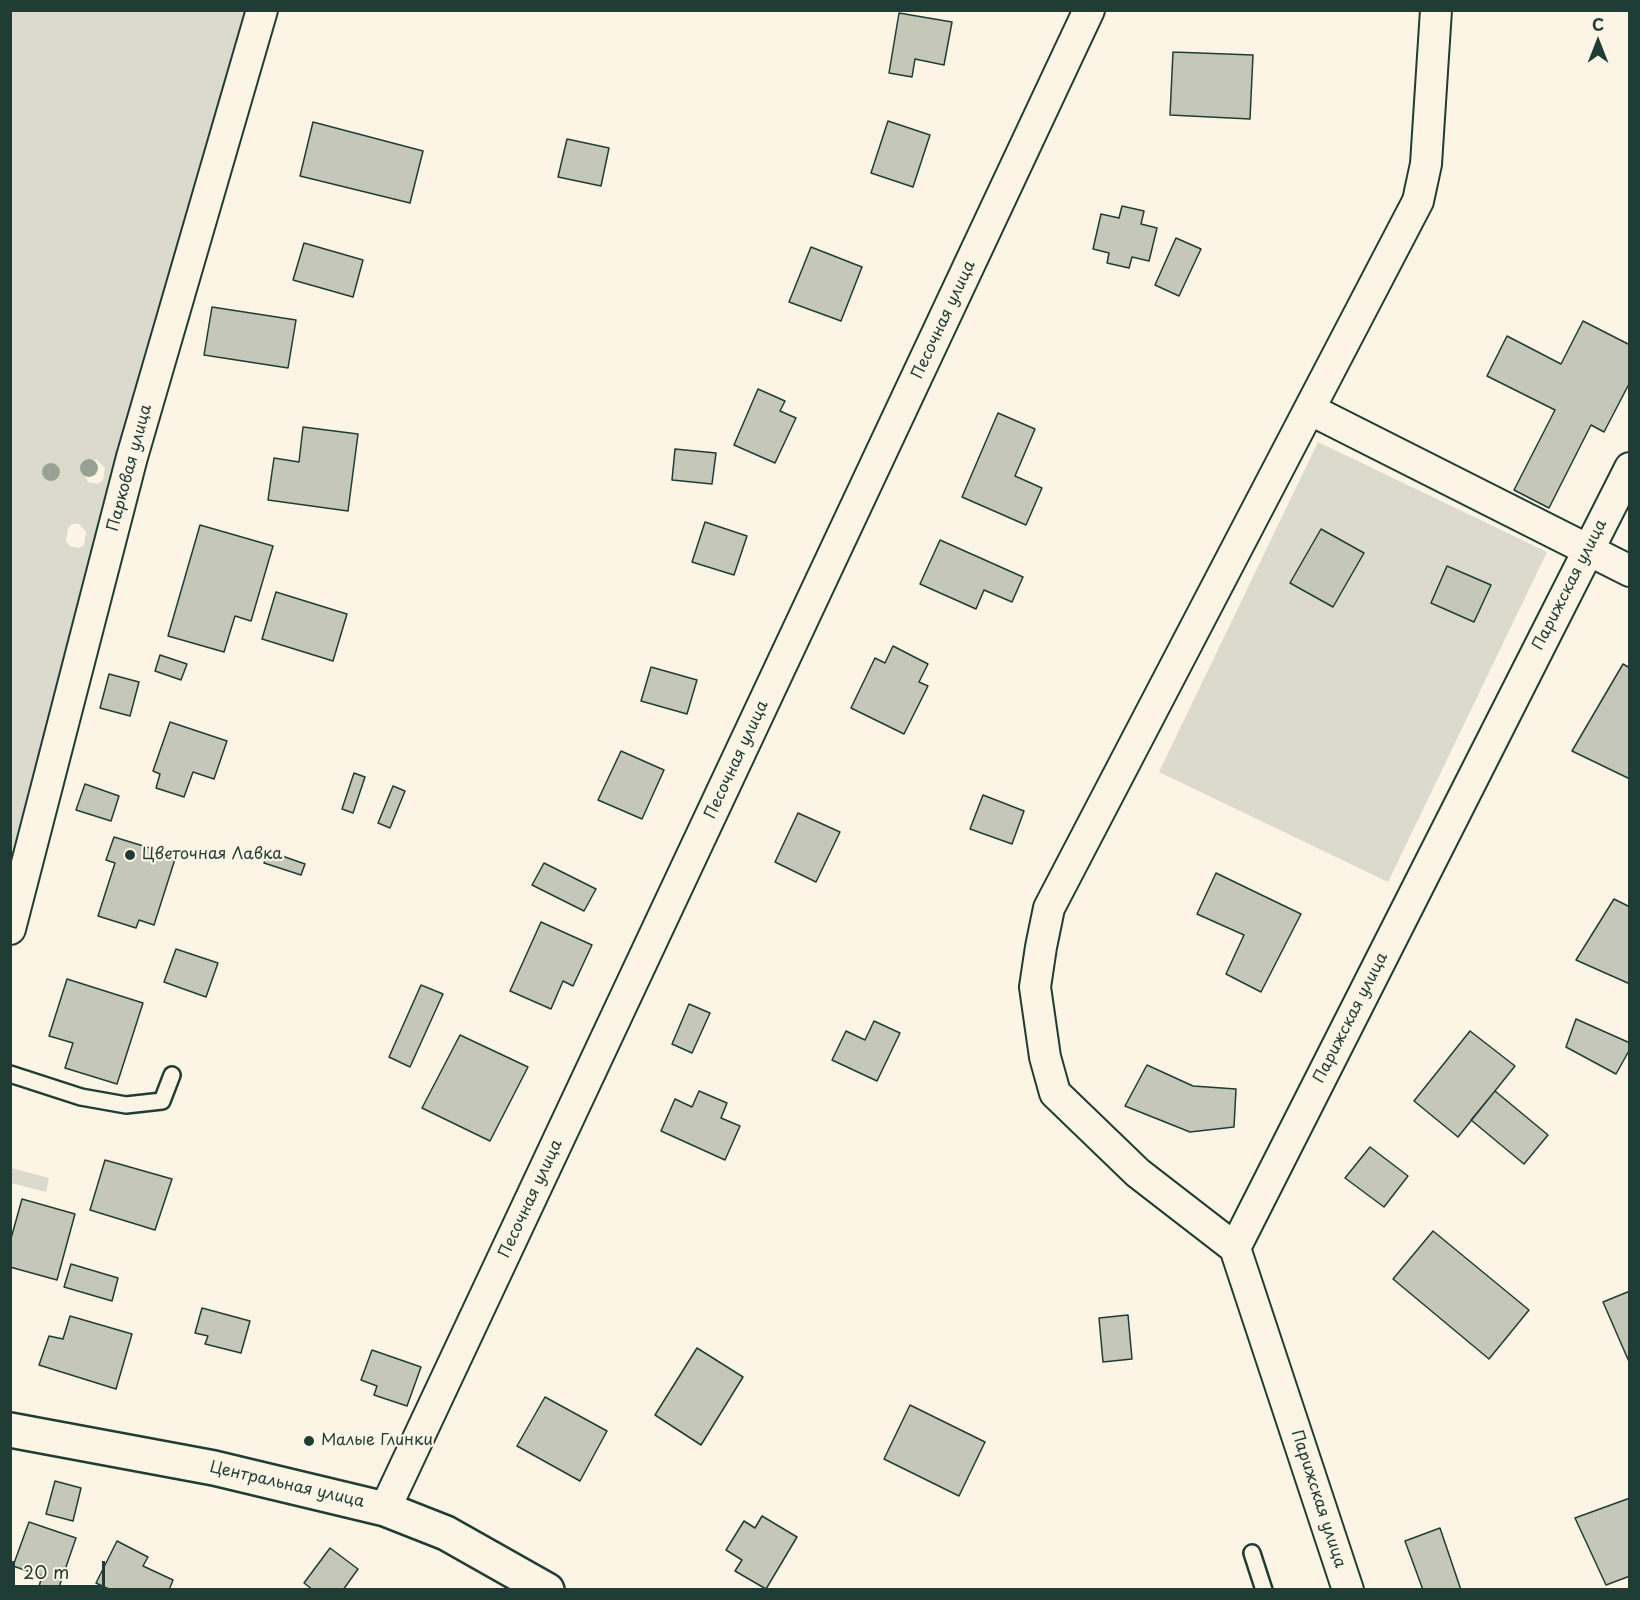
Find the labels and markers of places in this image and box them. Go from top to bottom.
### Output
place label: Цветочная Лавка [142,845,282,865]
marker: Цветочная Лавка [123,848,137,862]
place label: Малые Глинки [321,1431,433,1451]
marker: Малые Глинки [302,1434,316,1448]

